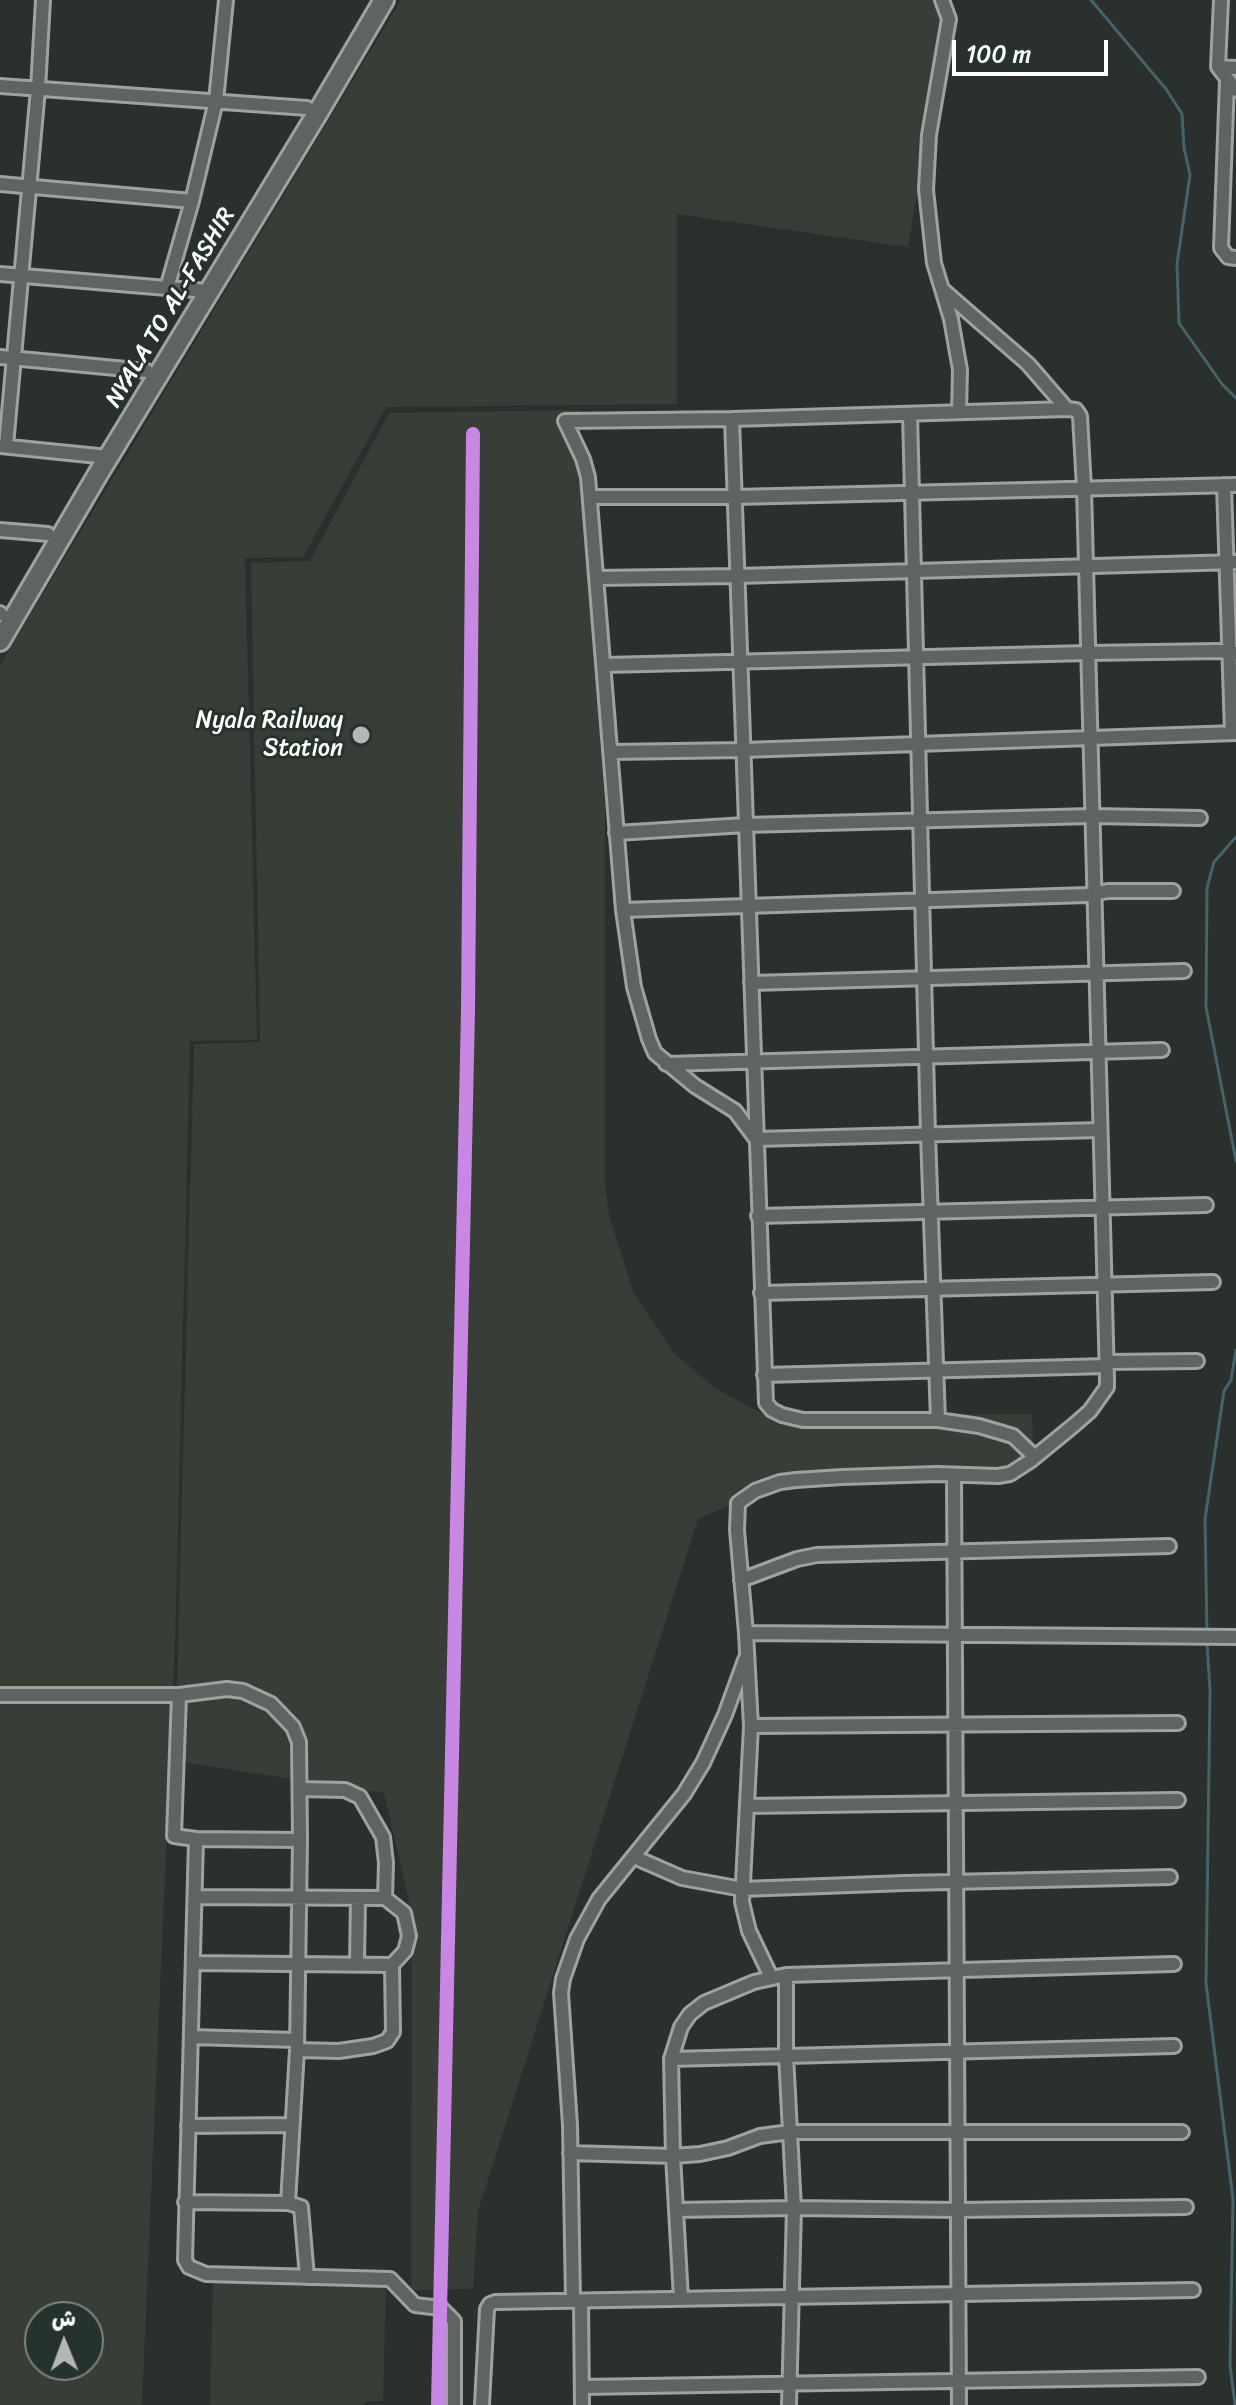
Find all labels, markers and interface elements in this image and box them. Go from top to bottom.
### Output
scale bar [956,24,1112,74]
text: 100 m [966,33,1031,75]
street label: NYALA TO AL-FASHIR [100,203,242,413]
place label: Nyala Railway Station [196,707,343,763]
marker: Nyala Railway Station [350,724,372,746]
text: ش [51,2299,76,2338]
north arrow [24,2301,104,2381]

